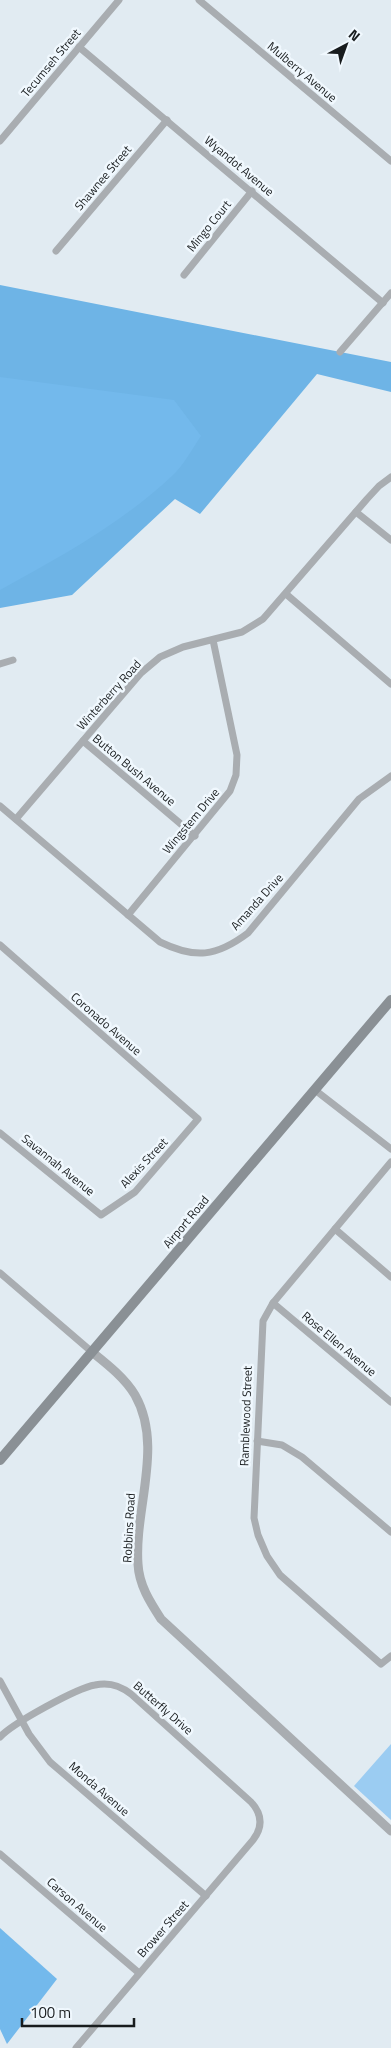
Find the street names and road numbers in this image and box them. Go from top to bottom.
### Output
street label: Tecumseh Street [16,24,86,101]
street label: Mulberry Avenue [263,37,341,106]
street label: Wyandot Avenue [200,131,278,200]
street label: Shawnee Street [70,140,136,215]
street label: Mingo Court [182,195,236,256]
street label: Winterberry Road [72,655,146,734]
street label: Button Bush Avenue [89,729,180,810]
street label: Wingstem Drive [157,784,224,858]
street label: Amanda Drive [226,869,287,934]
street label: Coronado Avenue [67,987,146,1060]
street label: Savannah Avenue [17,1129,99,1200]
street label: Alexis Street [115,1133,173,1192]
street label: Airport Road [158,1191,213,1252]
street label: Rose Ellen Avenue [298,1307,381,1381]
street label: Ramblewood Street [234,1365,257,1466]
street label: Robbins Road [117,1493,140,1563]
street label: Butterfly Drive [129,1676,197,1739]
street label: Monda Avenue [65,1757,134,1821]
street label: Carson Avenue [43,1873,112,1936]
street label: Brower Street [132,1895,193,1962]

